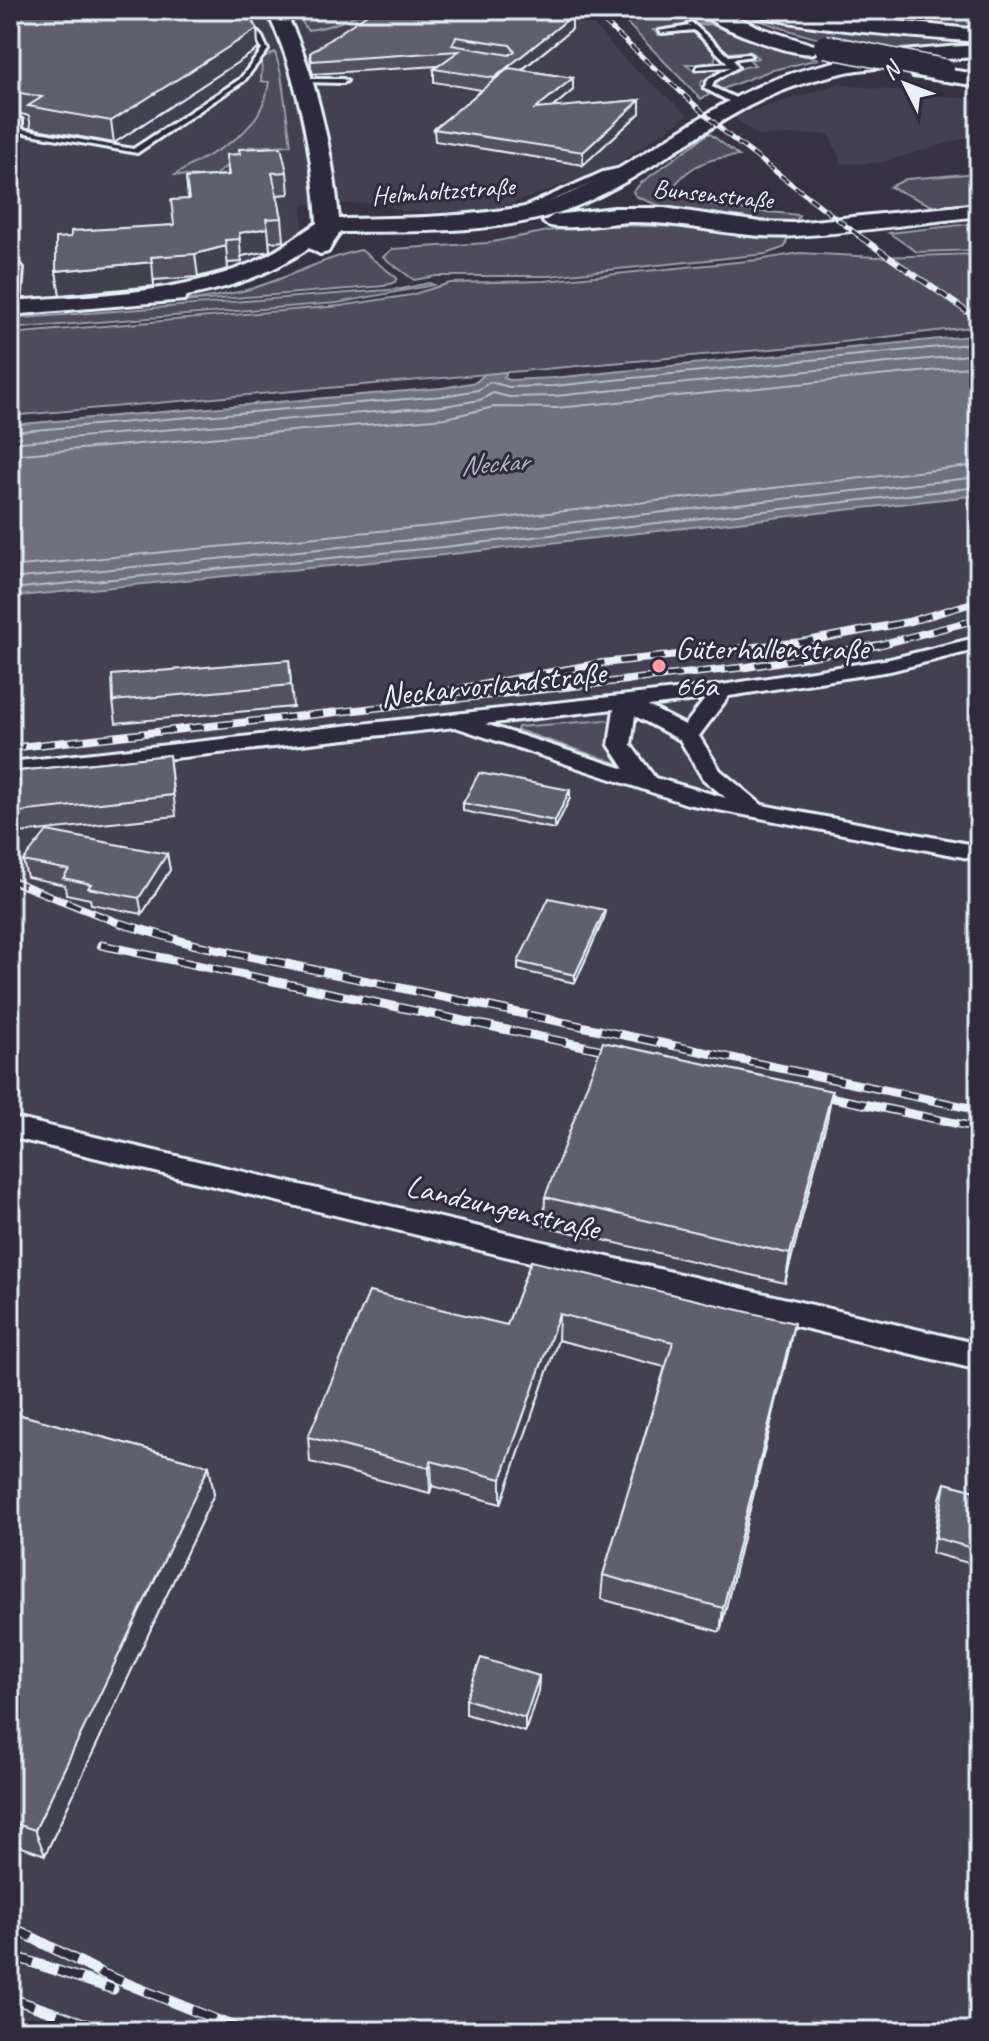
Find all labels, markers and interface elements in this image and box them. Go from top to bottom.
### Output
north arrow [865,44,945,124]
text: N [876,54,908,86]
street label: Helmholtzstraße [371,169,518,212]
street label: Bunsenstraße [652,171,777,217]
water label: Neckar [459,443,534,483]
place label: Güterhallenstraße 66a [675,628,871,706]
street label: Neckarvorlandstraße [378,652,610,716]
marker: Güterhallenstraße 66a [650,657,668,675]
street label: Landzungenstraße [402,1165,606,1250]

